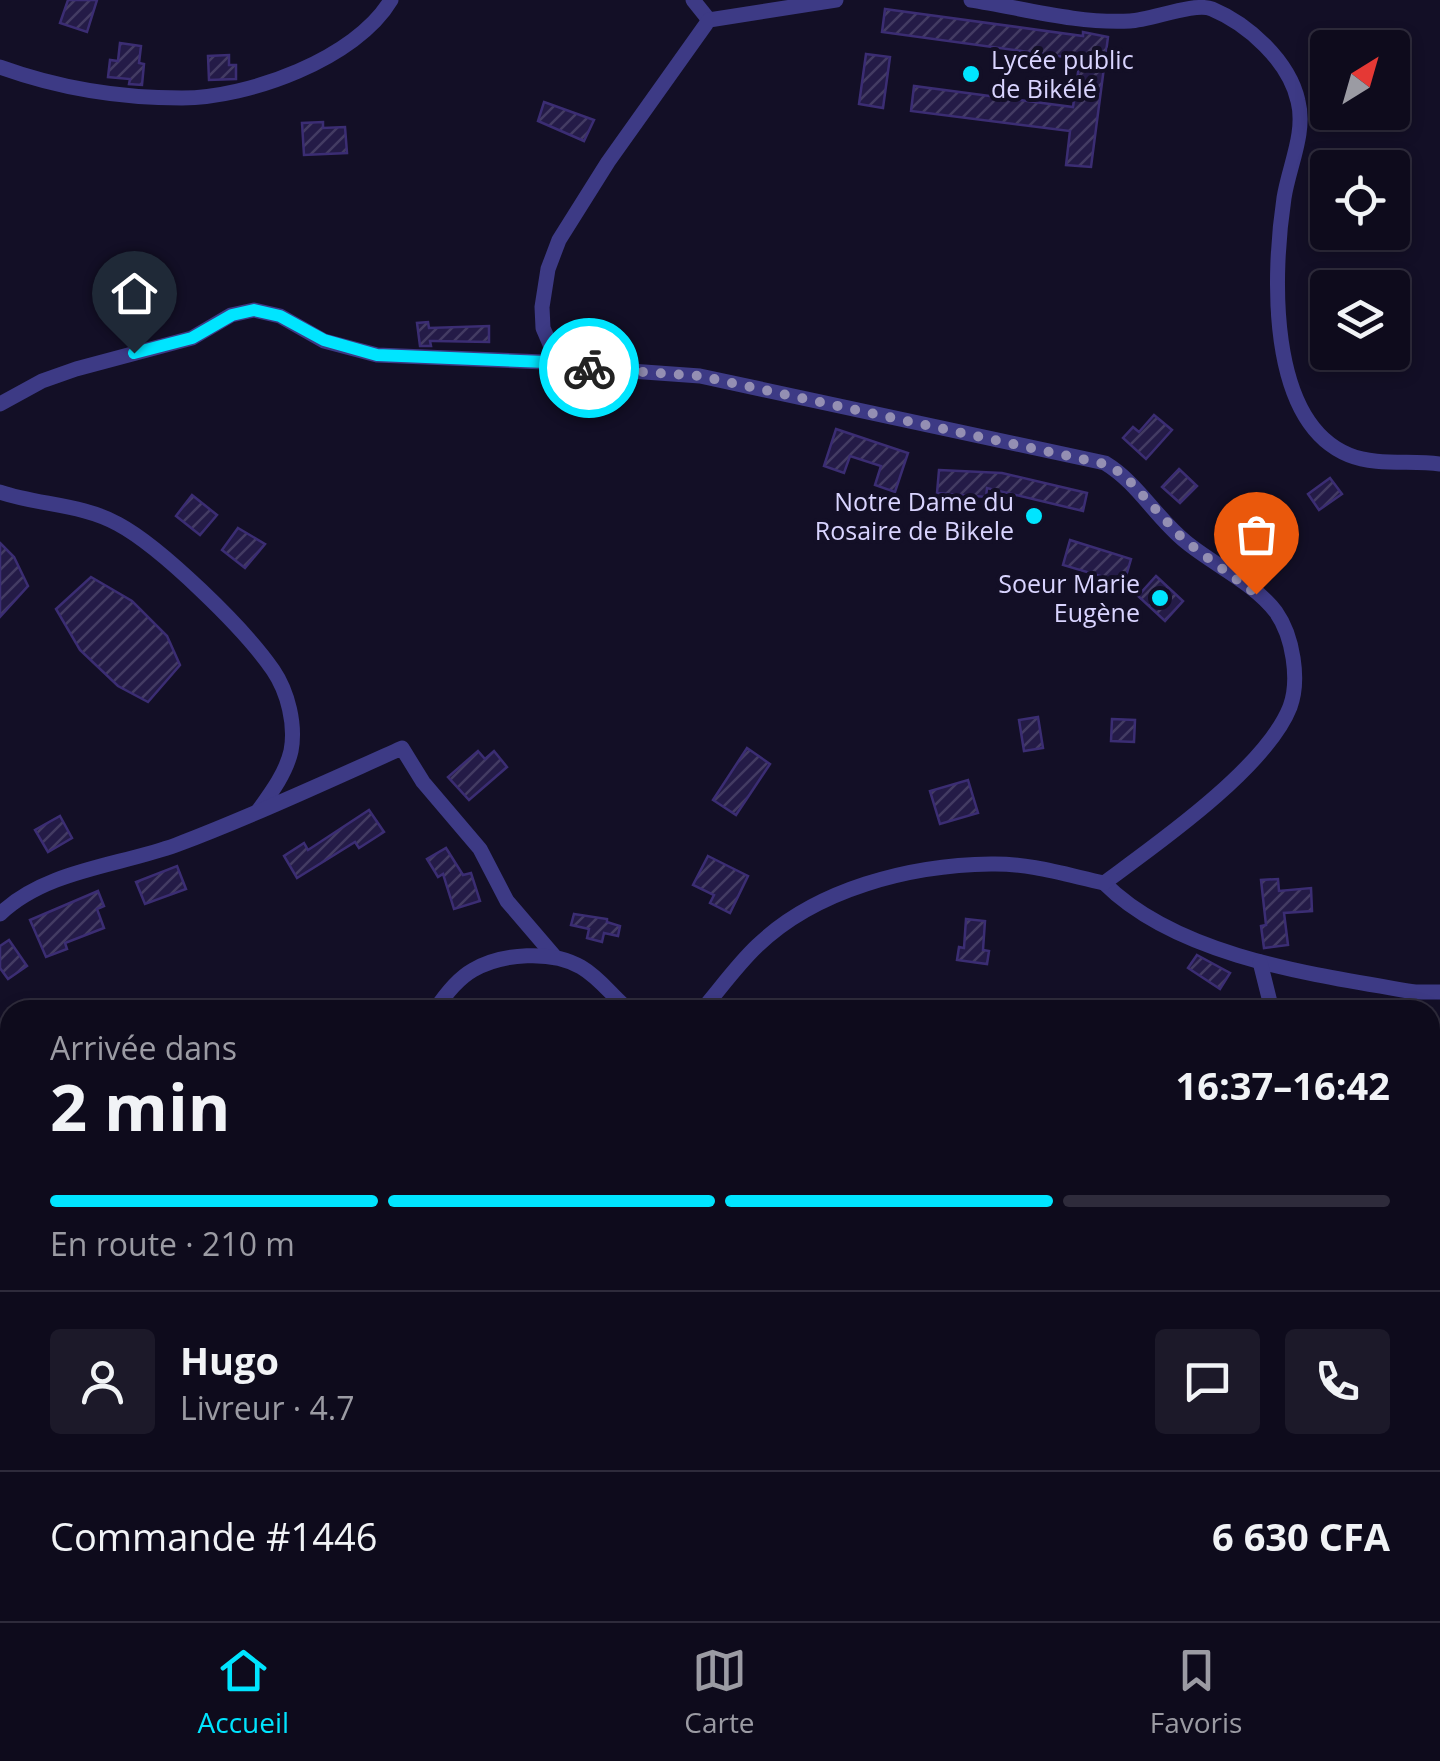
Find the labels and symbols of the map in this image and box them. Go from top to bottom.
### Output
north arrow [1310,30,1410,130]
place label: Lycée public de Bikélé [991,42,1134,105]
marker: Lycée public de Bikélé [960,63,982,85]
pin [92,251,177,354]
courier [539,318,639,418]
place label: Notre Dame du Rosaire de Bikele [815,484,1014,547]
pin [1214,492,1299,595]
marker: Notre Dame du Rosaire de Bikele [1023,505,1045,527]
place label: Soeur Marie Eugène [998,566,1140,629]
marker: Soeur Marie Eugène [1149,587,1171,609]

